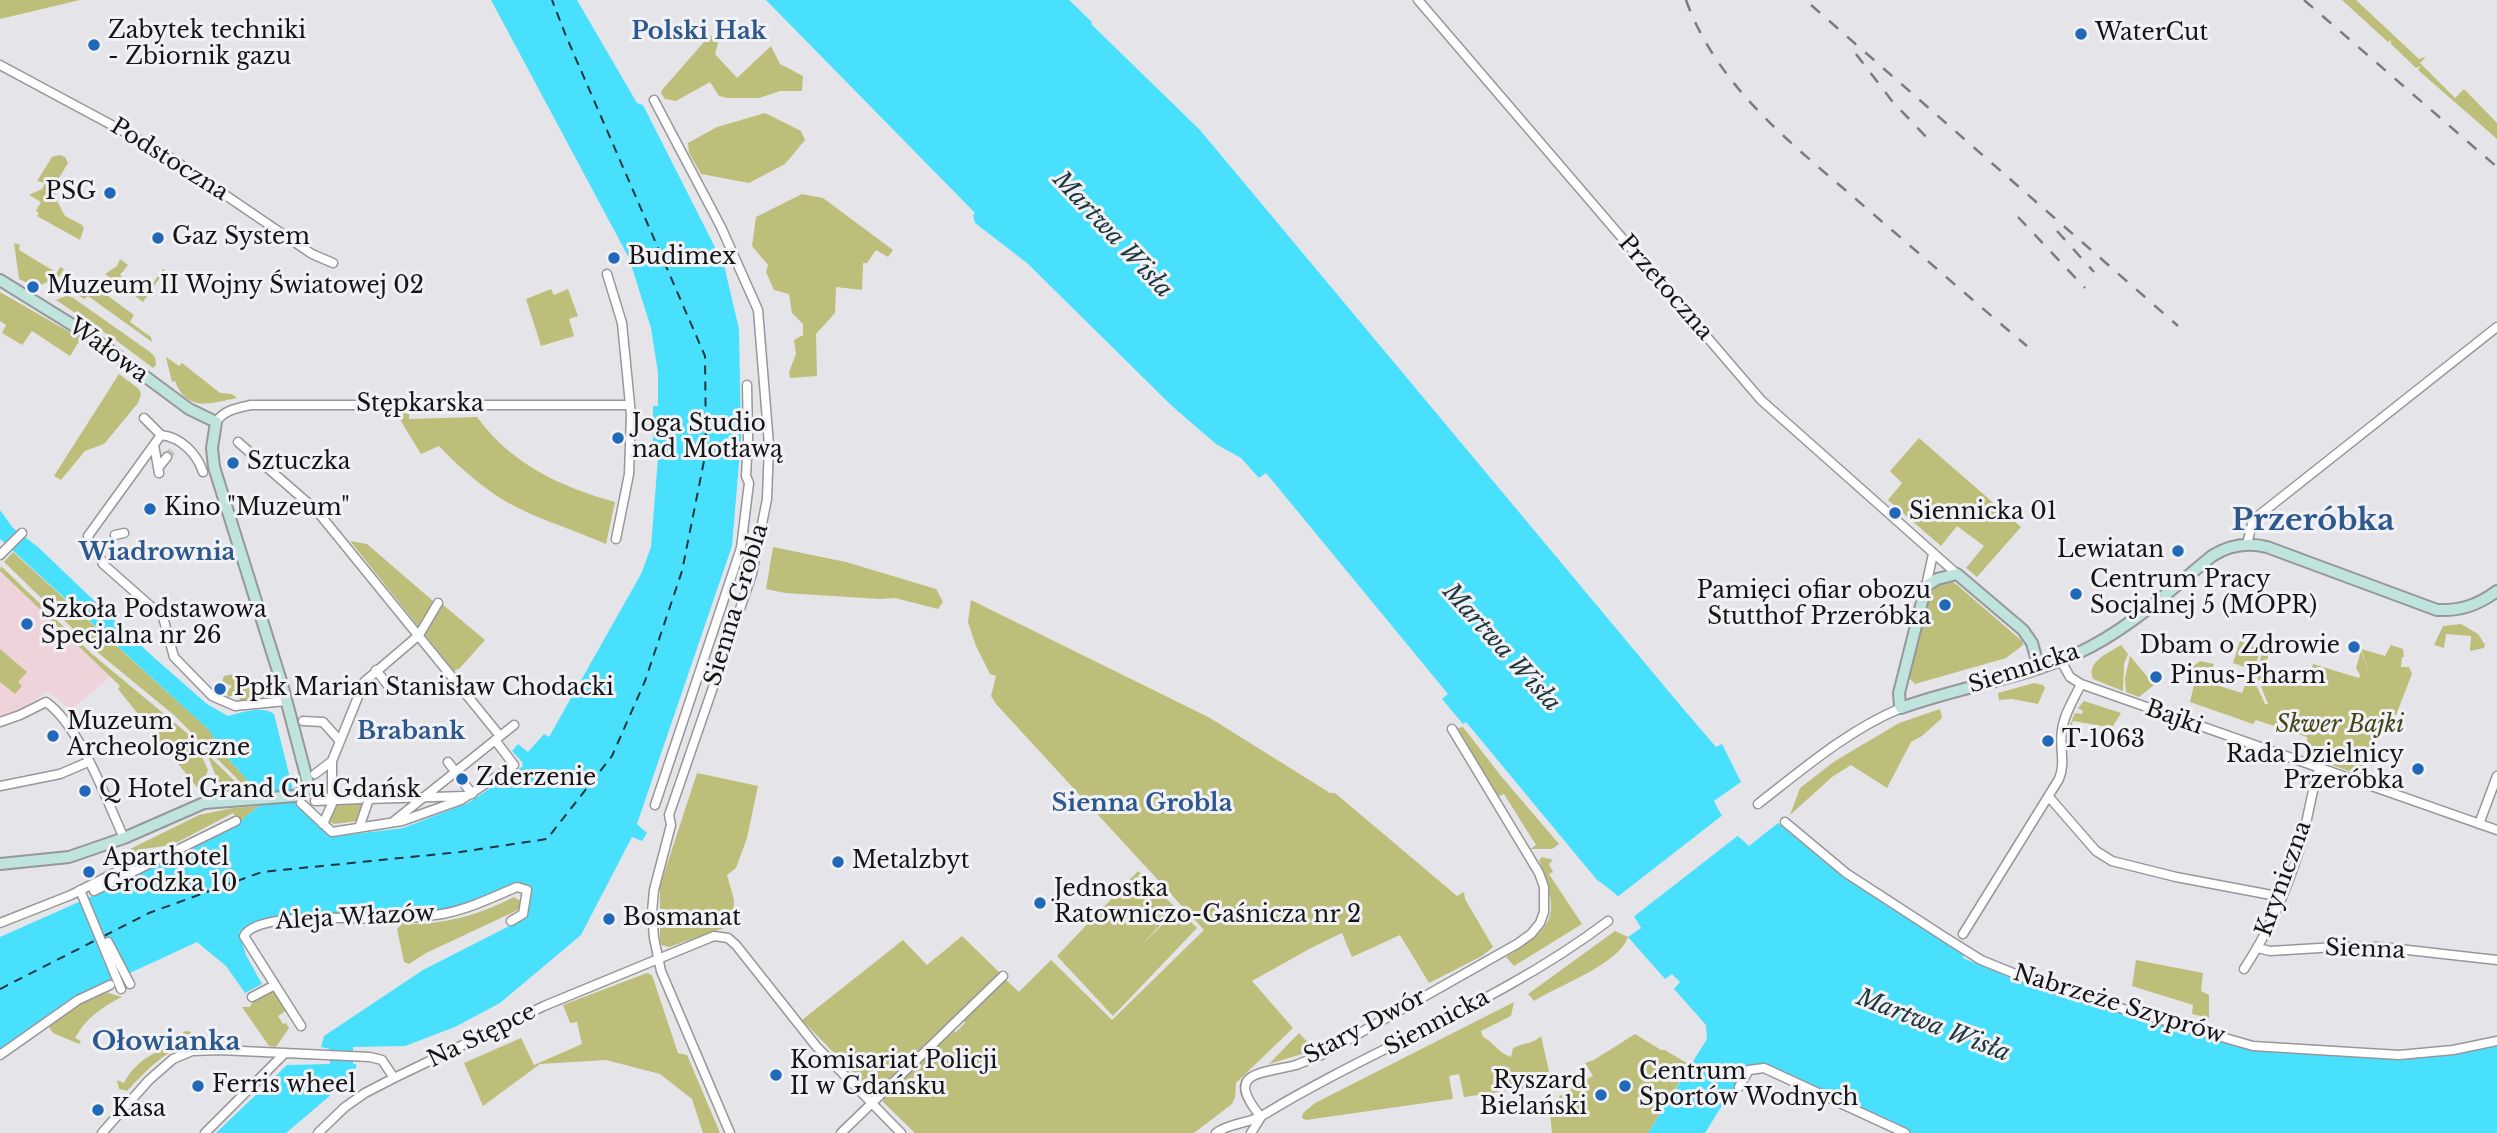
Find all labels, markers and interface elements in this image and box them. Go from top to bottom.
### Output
place label: Zabytek techniki - Zbiornik gazu [108,18,306,72]
district label: Polski Hak [631,18,767,46]
place label: WaterCut [2095,20,2208,48]
marker: WaterCut [2073,26,2089,42]
marker: Zabytek techniki - Zbiornik gazu [86,37,102,53]
street label: Podstoczna [105,113,233,207]
water label: Martwa Wisła [1046,166,1178,304]
place label: PSG [45,179,96,207]
marker: PSG [102,185,118,201]
place label: Gaz System [172,224,310,252]
marker: Gaz System [150,230,166,246]
street label: Przetoczna [1612,230,1718,346]
place label: Budimex [628,244,736,272]
marker: Budimex [606,250,622,266]
place label: Muzeum II Wojny Światowej 02 [47,273,424,301]
marker: Muzeum II Wojny Światowej 02 [25,279,41,295]
street label: Wałowa [63,313,153,389]
street label: Stępkarska [356,391,484,419]
place label: Joga Studio nad Motławą [632,411,783,465]
marker: Joga Studio nad Motławą [610,430,626,446]
place label: Sztuczka [247,449,351,477]
marker: Sztuczka [225,455,241,471]
place label: Kino "Muzeum" [164,495,350,523]
place label: Siennicka 01 [1909,499,2057,527]
marker: Kino "Muzeum" [142,501,158,517]
district label: Przeróbka [2232,504,2394,540]
marker: Siennicka 01 [1887,505,1903,521]
street label: Sienna Grobla [699,521,775,689]
place label: Lewiatan [2057,537,2164,565]
district label: Wiadrownia [79,539,235,567]
marker: Lewiatan [2170,543,2186,559]
place label: Centrum Pracy Socjalnej 5 (MOPR) [2090,567,2317,621]
water label: Martwa Wisła [1436,578,1566,718]
place label: Pamięci ofiar obozu Stutthof Przeróbka [1697,578,1931,632]
marker: Centrum Pracy Socjalnej 5 (MOPR) [2068,586,2084,602]
place label: Szkoła Podstawowa Specjalna nr 26 [41,597,267,651]
marker: Pamięci ofiar obozu Stutthof Przeróbka [1937,597,1953,613]
marker: Szkoła Podstawowa Specjalna nr 26 [19,616,35,632]
place label: Dbam o Zdrowie [2140,633,2340,661]
street label: Siennicka [1965,638,2083,700]
marker: Dbam o Zdrowie [2346,639,2362,655]
place label: Pinus-Pharm [2170,663,2326,691]
marker: Pinus-Pharm [2148,669,2164,685]
place label: Ppłk Marian Stanisław Chodacki [234,675,614,703]
marker: Ppłk Marian Stanisław Chodacki [212,681,228,697]
street label: Bajki [2141,695,2207,741]
place label: Muzeum Archeologiczne [67,709,250,763]
park label: Skwer Bajki [2276,712,2404,740]
district label: Brabank [357,718,465,746]
place label: T-1063 [2062,727,2145,755]
marker: Muzeum Archeologiczne [45,728,61,744]
marker: T-1063 [2040,733,2056,749]
place label: Rada Dzielnicy Przeróbka [2226,742,2404,796]
marker: Rada Dzielnicy Przeróbka [2410,761,2426,777]
place label: Zderzenie [476,765,596,793]
marker: Zderzenie [454,771,470,787]
place label: Q Hotel Grand Cru Gdańsk [99,777,421,805]
marker: Q Hotel Grand Cru Gdańsk [77,783,93,799]
district label: Sienna Grobla [1052,790,1232,818]
street label: Kryniczna [2250,817,2318,941]
place label: Aparthotel Grodzka 10 [103,845,237,899]
place label: Metalzbyt [852,848,969,876]
marker: Metalzbyt [830,854,846,870]
marker: Aparthotel Grodzka 10 [81,864,97,880]
place label: Jednostka Ratowniczo-Gaśnicza nr 2 [1054,876,1361,930]
marker: Jednostka Ratowniczo-Gaśnicza nr 2 [1032,895,1048,911]
street label: Aleja Włazów [275,900,435,936]
place label: Bosmanat [623,905,741,933]
marker: Bosmanat [601,911,617,927]
street label: Sienna [2324,935,2406,965]
street label: Nabrzeże Szyprów [2010,960,2228,1050]
street label: Stary Dwór [1299,983,1431,1071]
street label: Siennicka [1380,984,1494,1062]
water label: Martwa Wisła [1852,984,2014,1068]
street label: Na Stępce [423,998,541,1074]
district label: Ołowianka [92,1027,240,1059]
place label: Komisariat Policji II w Gdańsku [790,1048,997,1102]
place label: Centrum Sportów Wodnych [1639,1059,1858,1113]
marker: Komisariat Policji II w Gdańsku [768,1067,784,1083]
place label: Ryszard Bielański [1480,1068,1587,1122]
place label: Ferris wheel [212,1072,356,1100]
marker: Ferris wheel [190,1078,206,1094]
marker: Centrum Sportów Wodnych [1617,1078,1633,1094]
marker: Ryszard Bielański [1593,1087,1609,1103]
place label: Kasa [112,1096,166,1124]
marker: Kasa [90,1102,106,1118]

